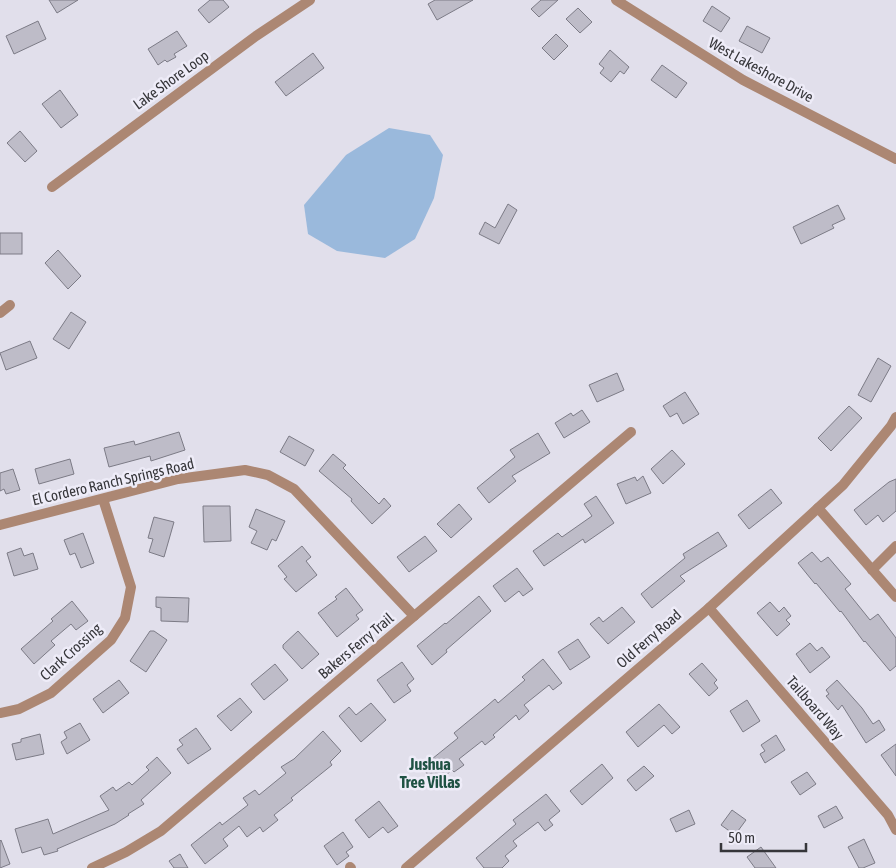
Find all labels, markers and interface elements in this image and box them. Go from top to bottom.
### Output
street label: West Lakeshore Drive [706,34,817,105]
street label: Lake Shore Loop [130,47,212,113]
street label: El Cordero Ranch Springs Road [30,455,196,508]
street label: Old Ferry Road [613,606,684,671]
street label: Bakers Ferry Trail [315,609,397,682]
street label: Clark Crossing [36,619,105,684]
street label: Tailboard Way [783,673,847,743]
district label: Jushua Tree Villas [400,755,461,791]
scale bar [721,820,806,852]
text: 50 m [728,829,755,846]

